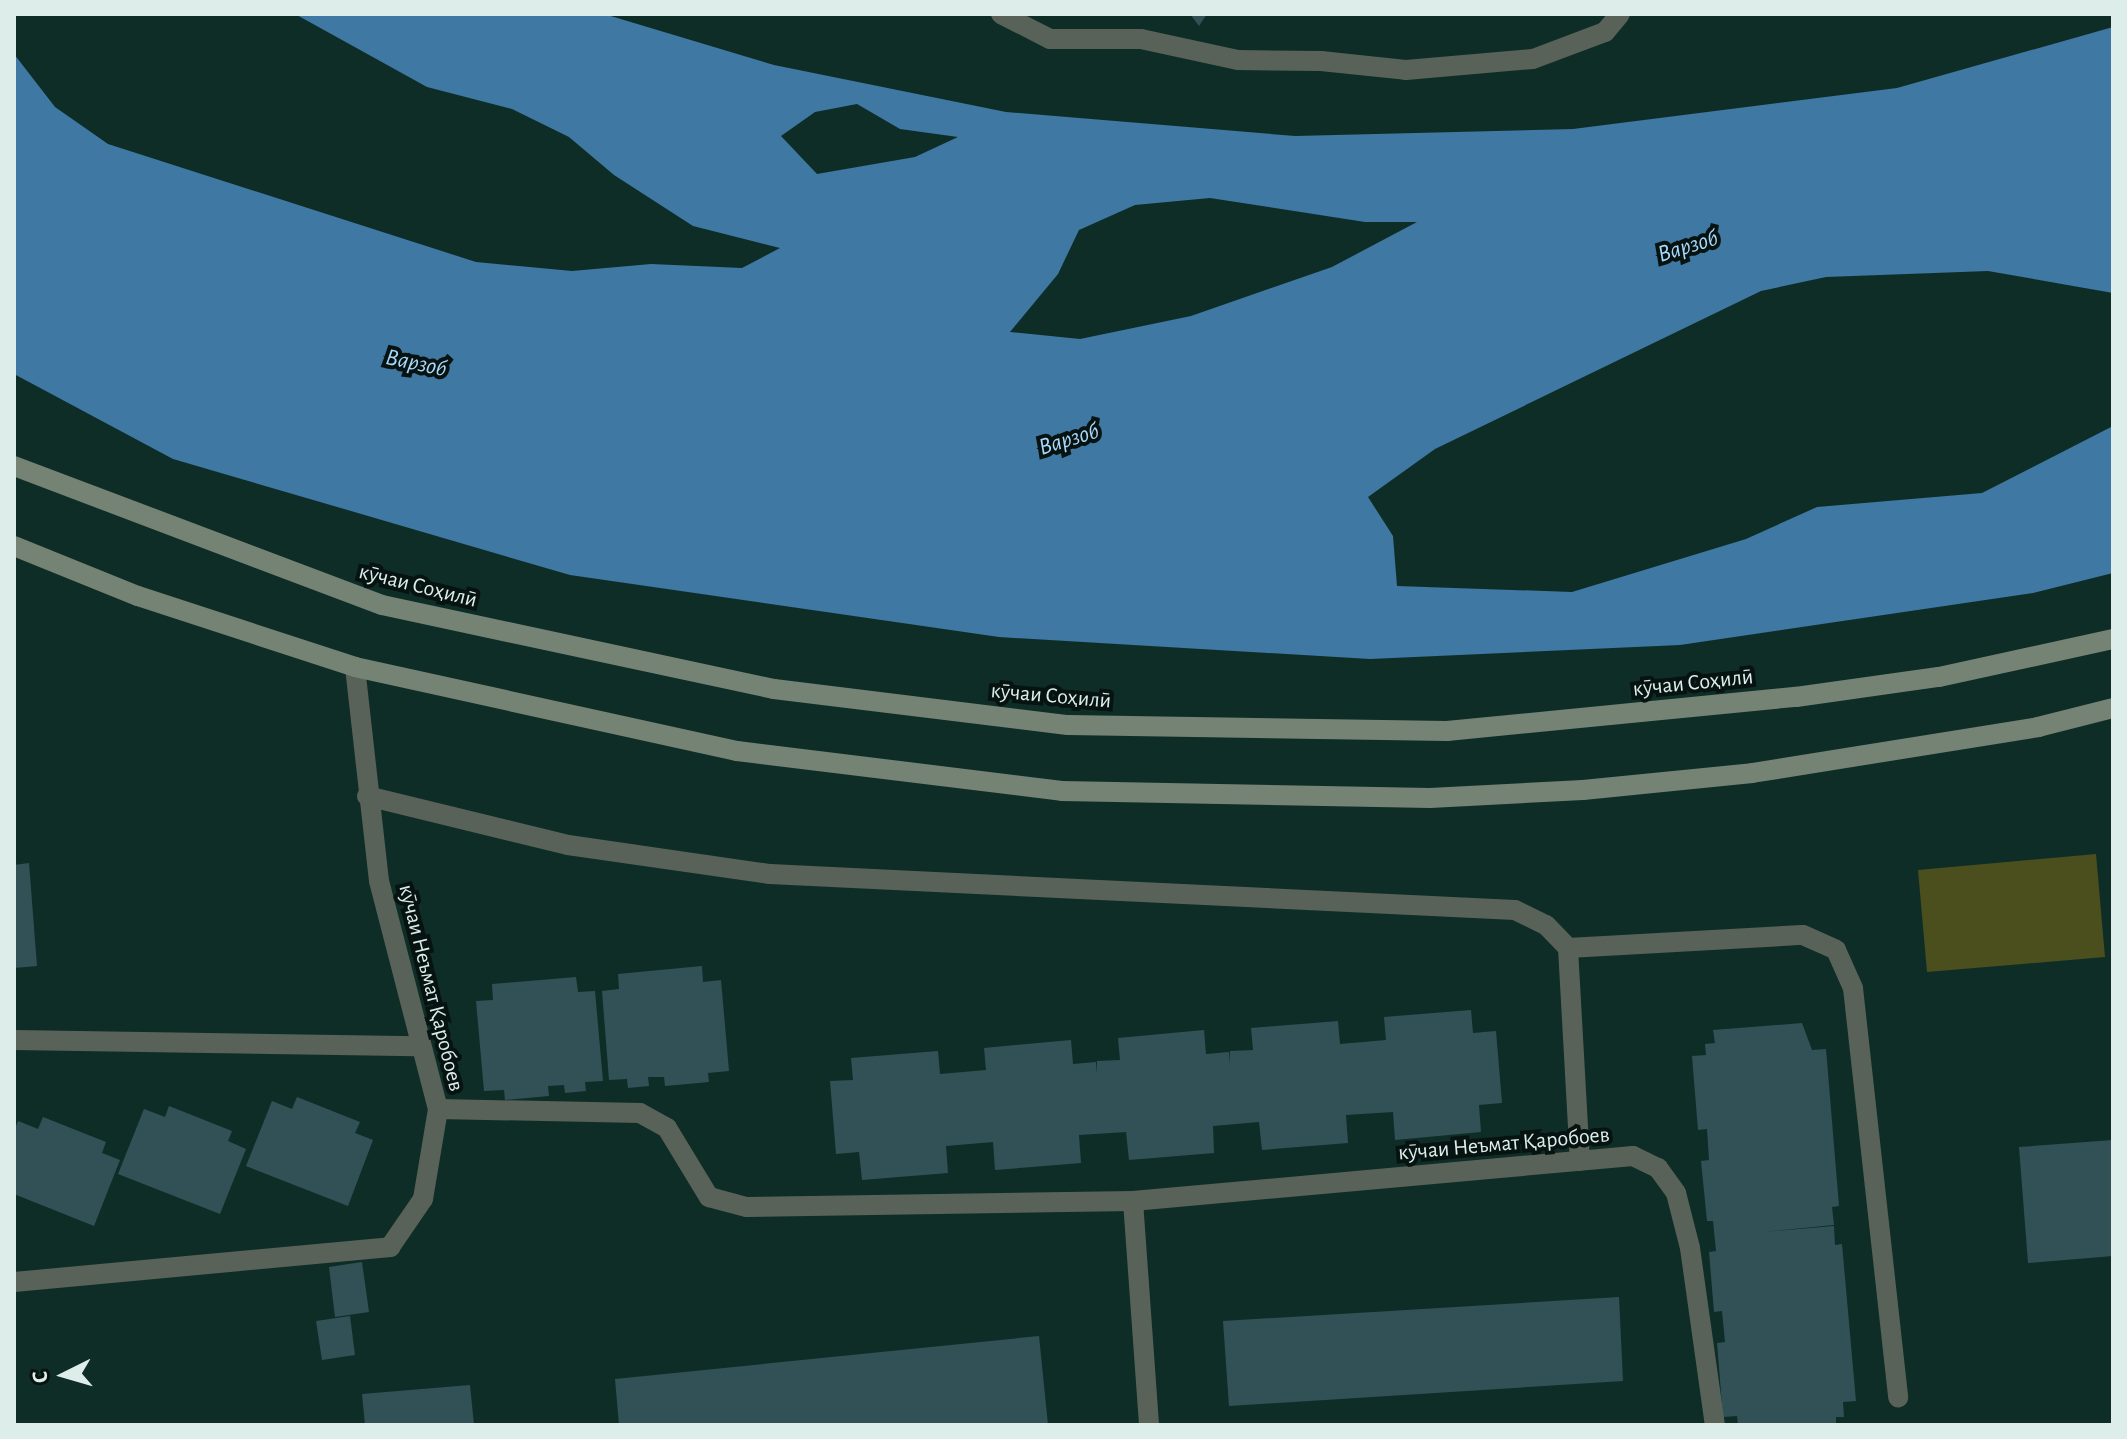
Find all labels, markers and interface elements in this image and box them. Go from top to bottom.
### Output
water label: Варзоб [1654,224,1722,270]
water label: Варзоб [383,344,449,384]
water label: Варзоб [1035,417,1103,463]
street label: кӯчаи Соҳилӣ [356,559,480,613]
street label: кӯчаи Соҳилӣ [1632,664,1754,702]
street label: кӯчаи Соҳилӣ [990,678,1112,714]
street label: кӯчаи Неъмат Қаробоев [393,882,469,1094]
street label: кӯчаи Неъмат Қаробоев [1397,1122,1611,1166]
north arrow [24,1335,104,1415]
text: С [29,1370,52,1384]

